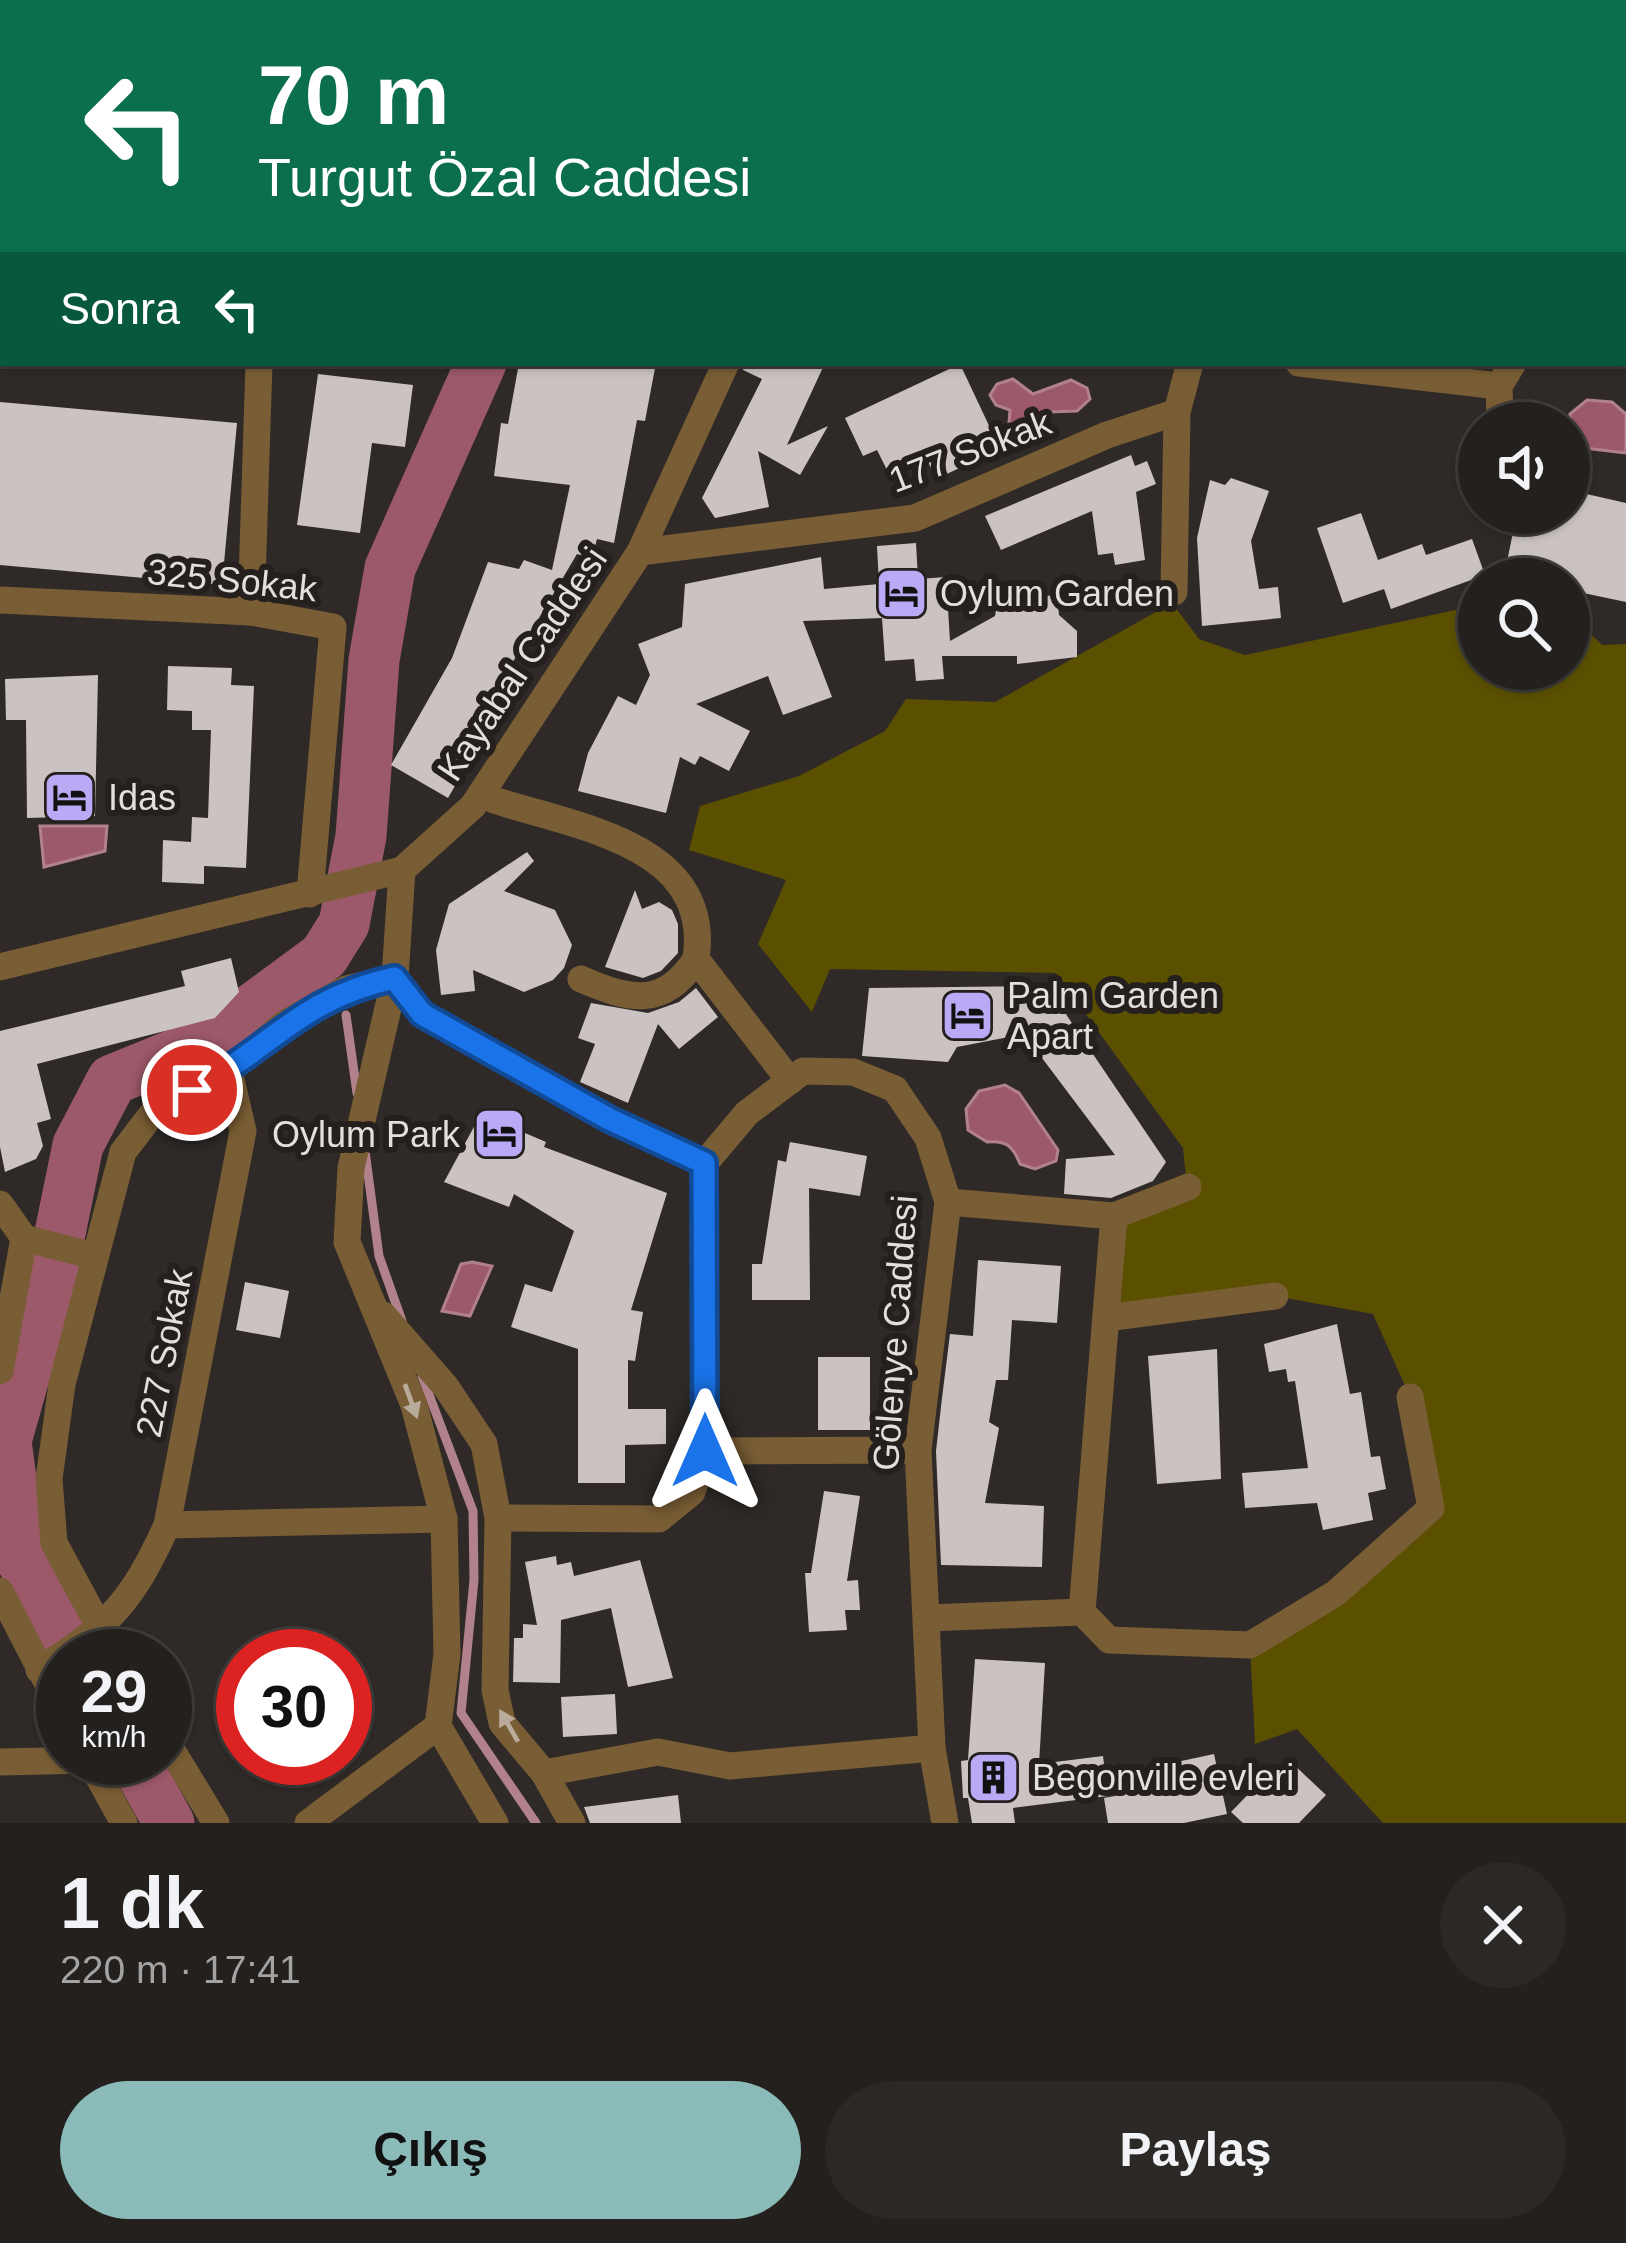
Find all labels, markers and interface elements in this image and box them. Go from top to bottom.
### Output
icon: left [60,48,216,204]
text: 70 m [258,48,449,142]
text: Turgut Özal Caddesi [258,147,751,207]
icon: left [204,276,270,342]
text: Sonra [60,283,180,334]
street label: 177 Sokak [883,401,1058,501]
map controls [1458,402,1590,690]
button: sound [1458,402,1590,534]
street label: Kayabal Caddesi [429,540,615,788]
street label: 325 Sokak [145,551,320,609]
button: search [1458,558,1590,690]
hotel icon: Oylum Garden [873,565,929,621]
place label: Oylum Garden [940,573,1174,614]
hotel icon: Idas [41,769,97,825]
place label: Idas [108,777,176,818]
place label: Palm Garden Apart [1007,975,1219,1057]
hotel icon: Palm Garden Apart [940,988,996,1044]
pin [141,1039,243,1141]
icon: arrive [159,1057,225,1123]
hotel icon: Oylum Park [471,1106,527,1162]
place label: Oylum Park [272,1114,461,1155]
street label: Gölenye Caddesi [865,1194,925,1472]
street label: 227 Sokak [128,1265,201,1440]
one-way arrow [403,1383,421,1419]
position arrow [642,1388,768,1514]
speed limit sign: 30 [216,1629,372,1785]
text: 29 [81,1658,147,1725]
one-way arrow [499,1709,520,1742]
text: km/h [81,1720,147,1753]
building icon: Begonville evleri [965,1749,1021,1805]
place label: Begonville evleri [1032,1757,1294,1798]
button: close [1440,1862,1566,1988]
text: 1 dk [60,1863,204,1943]
text: 220 m · 17:41 [60,1948,301,1991]
button: Çıkış [60,2081,801,2219]
button: Paylaş [825,2081,1566,2219]

